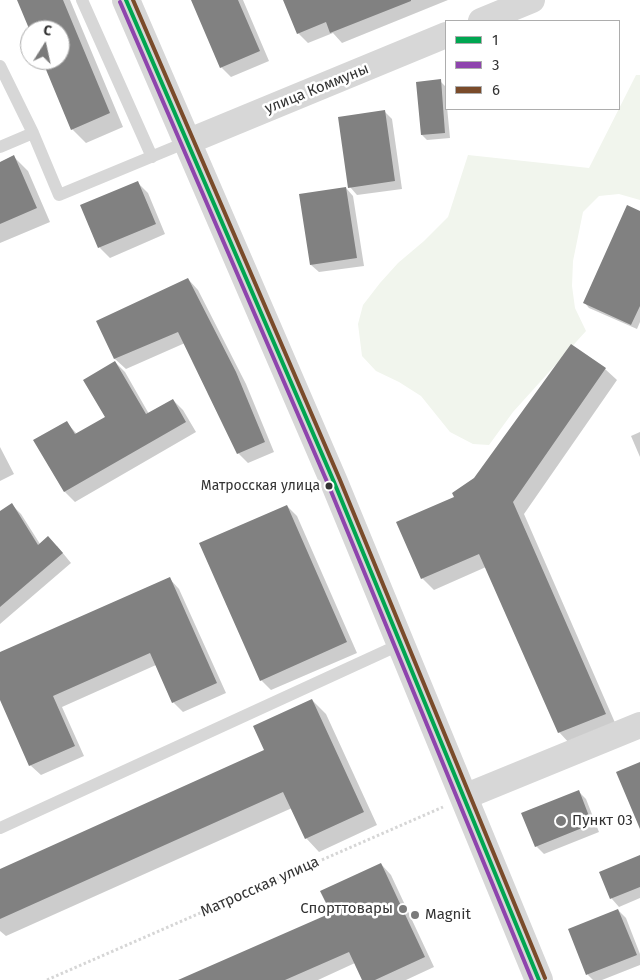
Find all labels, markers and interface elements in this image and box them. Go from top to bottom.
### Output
north arrow [20,20,70,70]
legend [445,20,620,110]
text: С [42,22,53,40]
text: 1 [492,31,499,49]
text: 3 [492,56,500,74]
street label: улица Коммуны [262,60,372,118]
text: 6 [492,81,500,99]
place label: Матросская улица [201,478,320,494]
marker: Матросская улица [324,481,334,491]
place label: Пункт 03 [572,812,633,830]
marker: Пункт 03 [554,814,568,828]
street label: Матросская улица [198,853,322,921]
place label: Спорттовары [300,900,393,918]
marker: Спорттовары [397,903,409,915]
place label: Magnit [425,906,471,924]
marker: Magnit [409,909,421,921]

